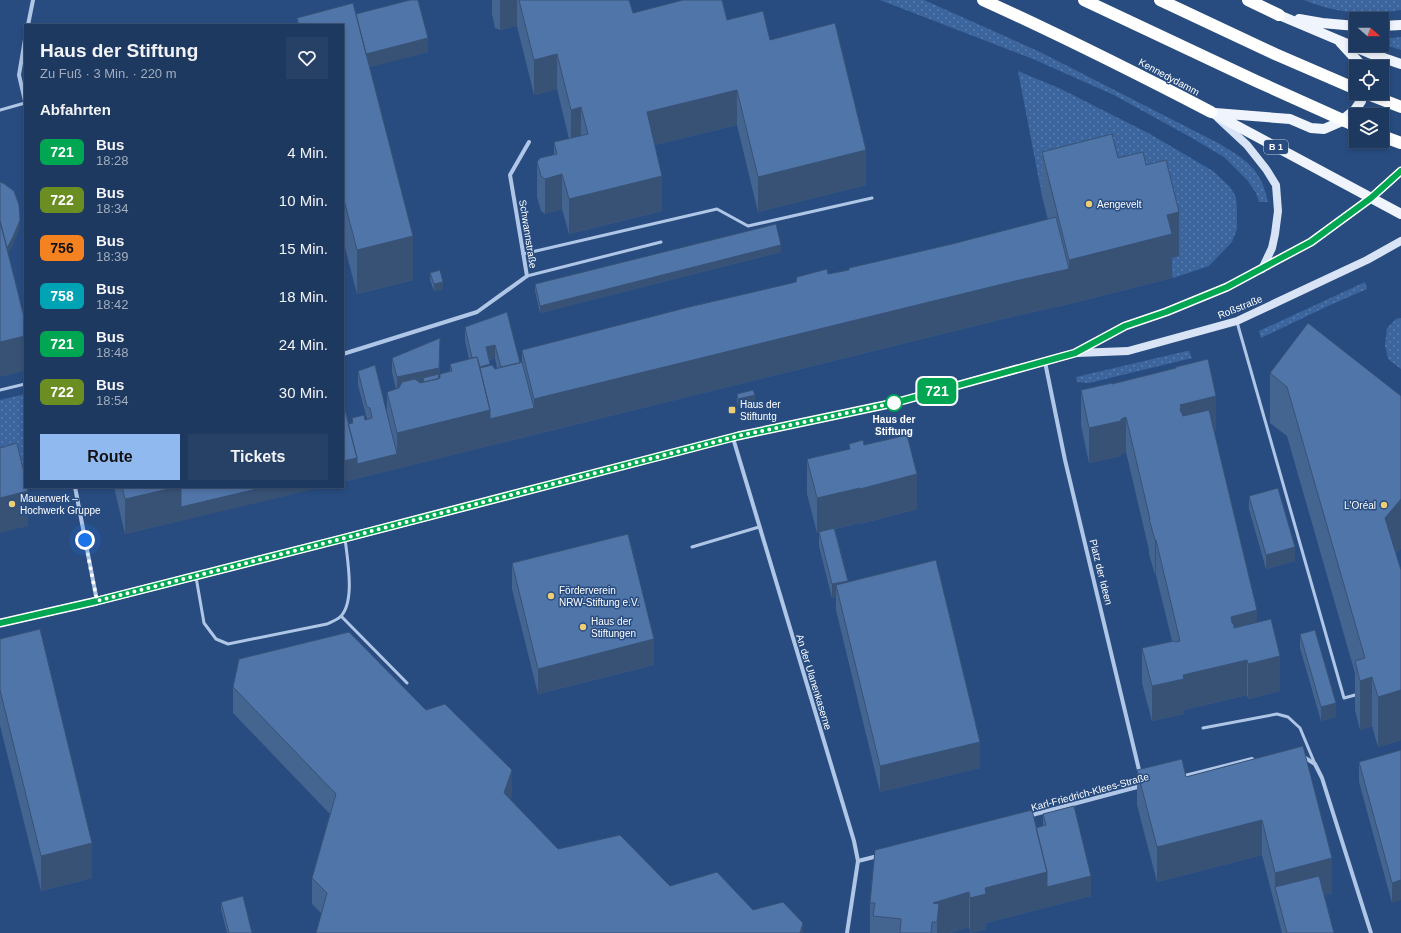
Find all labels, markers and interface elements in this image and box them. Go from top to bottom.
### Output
north arrow [1349,12,1389,52]
map controls [1349,12,1389,148]
button: heart [286,37,328,79]
text: Haus der Stiftung [40,40,198,61]
street label: Kennedydamm [1137,56,1201,98]
button: locate [1349,60,1389,100]
text: Zu Fuß · 3 Min. · 220 m [40,66,177,81]
text: Abfahrten [40,101,111,118]
button: layers [1349,108,1389,148]
text: Bus [96,136,124,153]
road number: B 1 [1264,140,1288,154]
text: 721 [50,144,74,160]
text: 4 Min. [287,144,328,161]
text: 18:28 [96,153,129,168]
text: Bus [96,184,124,201]
text: 722 [50,192,74,208]
text: 10 Min. [279,192,328,209]
street label: Schwannstraße [517,199,539,270]
marker: Aengevelt [1084,199,1094,209]
place label: Aengevelt [1097,199,1142,210]
text: 18:34 [96,201,129,216]
text: Bus [96,232,124,249]
text: 756 [50,240,74,256]
text: 15 Min. [279,240,328,257]
text: 18:39 [96,249,129,264]
text: Bus [96,280,124,297]
text: 758 [50,288,74,304]
text: 18 Min. [279,288,328,305]
street label: Roßstraße [1216,293,1264,321]
text: 18:42 [96,297,129,312]
text: Bus [96,328,124,345]
text: 721 [50,336,74,352]
text: 24 Min. [279,336,328,353]
text: 18:48 [96,345,129,360]
text: Bus [96,376,124,393]
line badge: 721 [914,378,960,404]
text: 721 [925,383,949,399]
text: 722 [50,384,74,400]
text: 30 Min. [279,384,328,401]
text: 18:54 [96,393,129,408]
marker: Haus der Stiftung [885,394,903,412]
place label: Haus der Stiftuntg [740,399,781,422]
marker: Haus der Stiftuntg [727,405,737,415]
place label: Haus der Stiftung [873,414,916,437]
button: Route [40,434,180,480]
button: Tickets [188,434,328,480]
place label: Mauerwerk – Hochwerk Gruppe [20,493,101,516]
marker: Mauerwerk – Hochwerk Gruppe [7,499,17,509]
place label: L'Oréal [1344,500,1376,511]
marker: L'Oréal [1379,500,1389,510]
your location [75,530,95,550]
street label: Platz der Ideen [1088,538,1114,606]
place label: Förderverein NRW-Stiftung e.V. [559,585,639,608]
marker: Förderverein NRW-Stiftung e.V. [546,591,556,601]
place label: Haus der Stiftungen [591,616,636,639]
marker: Haus der Stiftungen [578,622,588,632]
street label: An der Ulanenkaserne [794,633,834,732]
street label: Karl-Friedrich-Klees-Straße [1030,771,1151,813]

